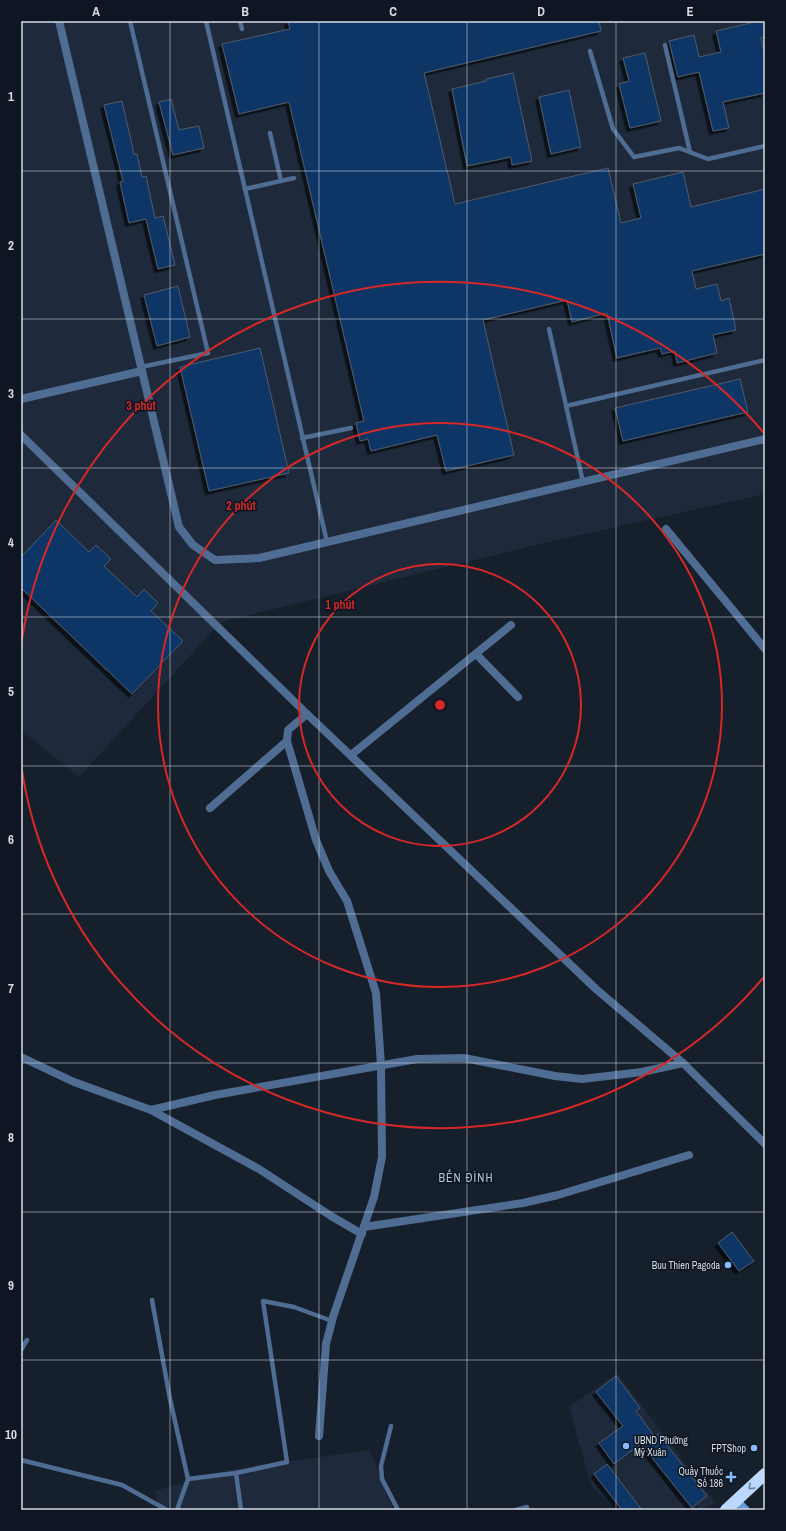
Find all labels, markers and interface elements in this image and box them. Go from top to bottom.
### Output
text: A [92,3,100,20]
text: B [241,3,249,20]
text: C [389,3,397,20]
text: D [537,3,545,20]
text: E [686,3,694,20]
text: 1 [8,88,14,105]
text: 2 [8,237,14,254]
text: 3 [8,385,14,402]
text: 3 phút [126,398,156,414]
text: 2 phút [226,498,256,514]
text: 4 [8,534,14,551]
text: 1 phút [325,597,355,613]
text: 5 [8,683,14,700]
centre of rings [433,698,447,712]
text: 6 [8,831,14,848]
text: 7 [8,980,14,997]
text: 8 [8,1129,14,1146]
district label: BẾN ĐÌNH [438,1168,494,1186]
place label: Buu Thien Pagoda [652,1259,720,1272]
marker: Buu Thien Pagoda [723,1260,733,1270]
text: 9 [8,1277,14,1294]
text: 10 [5,1426,17,1443]
place label: UBND Phường Mỹ Xuân [634,1434,688,1459]
marker: UBND Phường Mỹ Xuân [621,1441,631,1451]
place label: FPTShop [711,1442,746,1455]
marker: FPTShop [749,1443,759,1453]
place label: Quầy Thuốc Số 186 [678,1465,723,1490]
marker: Quầy Thuốc Số 186 [726,1472,736,1482]
one-way arrow [748,1483,756,1490]

